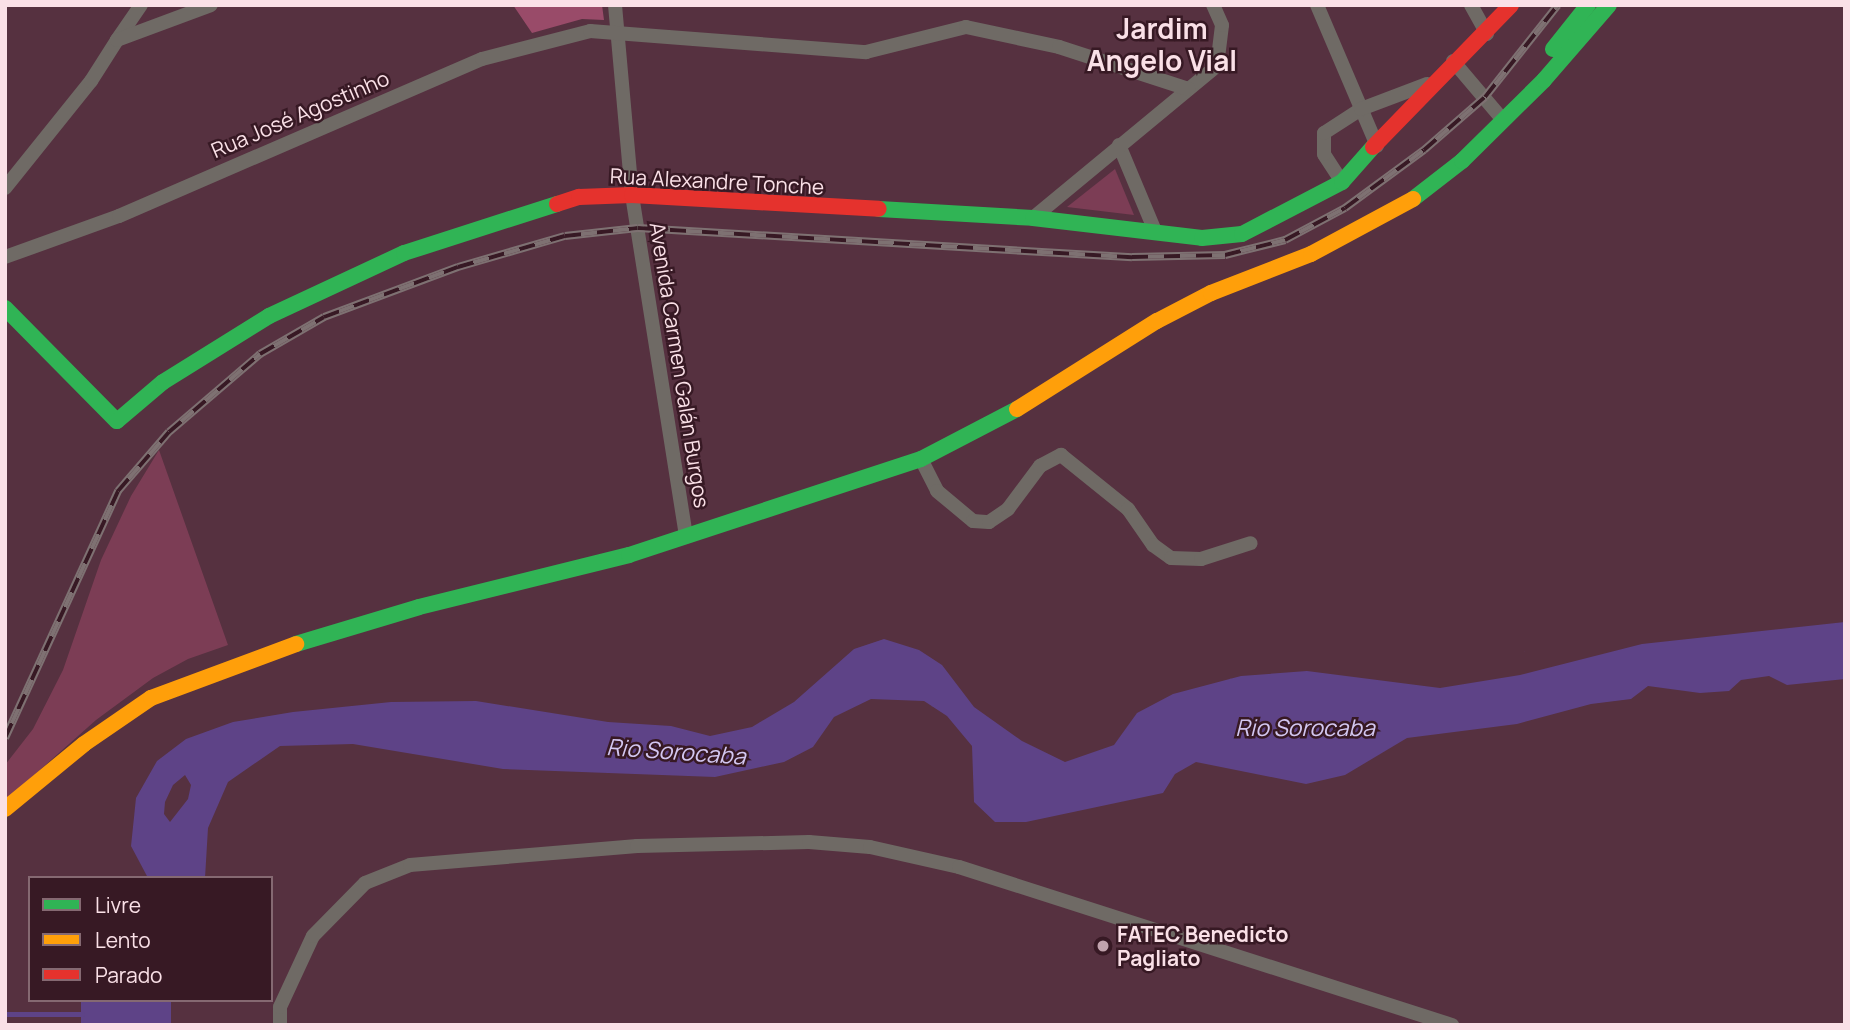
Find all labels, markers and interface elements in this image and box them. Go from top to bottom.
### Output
district label: Jardim Angelo Vial [1087,11,1237,77]
street label: Rua José Agostinho [207,65,393,163]
street label: Rua Alexandre Tonche [609,163,825,199]
street label: Avenida Carmen Galán Burgos [645,220,715,510]
water label: Rio Sorocaba [1235,713,1375,741]
water label: Rio Sorocaba [606,732,746,770]
legend [28,876,273,1002]
text: Livre [95,891,141,919]
place label: FATEC Benedicto Pagliato [1117,921,1288,971]
text: Lento [95,926,151,954]
marker: FATEC Benedicto Pagliato [1095,938,1111,954]
text: Parado [95,961,163,989]

